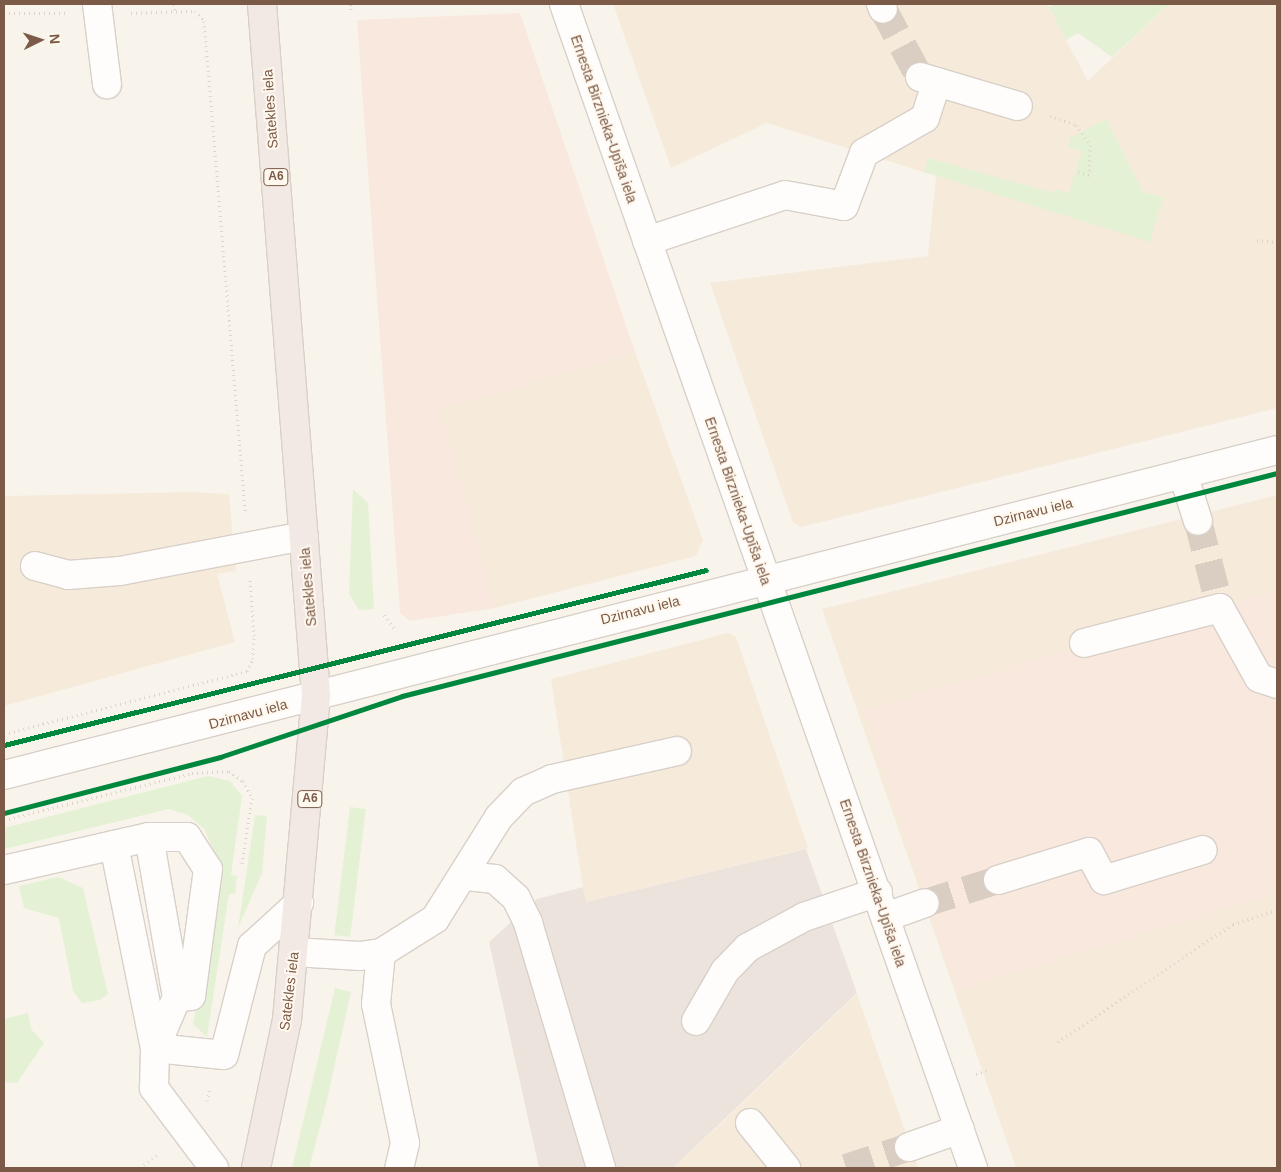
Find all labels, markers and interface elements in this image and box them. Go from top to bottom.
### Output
north arrow [15,15,65,65]
text: N [47,33,63,45]
street label: Ernesta Birznieka-Upīša iela [567,33,641,205]
street label: Satekles iela [259,69,281,149]
road number: A6 [262,168,290,186]
street label: Ernesta Birznieka-Upīša iela [701,415,775,587]
street label: Dzirnavu iela [992,494,1074,530]
street label: Satekles iela [296,547,320,627]
street label: Dzirnavu iela [599,592,681,628]
street label: Dzirnavu iela [207,695,289,733]
road number: A6 [296,790,324,809]
street label: Ernesta Birznieka-Upīša iela [836,797,910,969]
street label: Satekles iela [276,951,302,1031]

